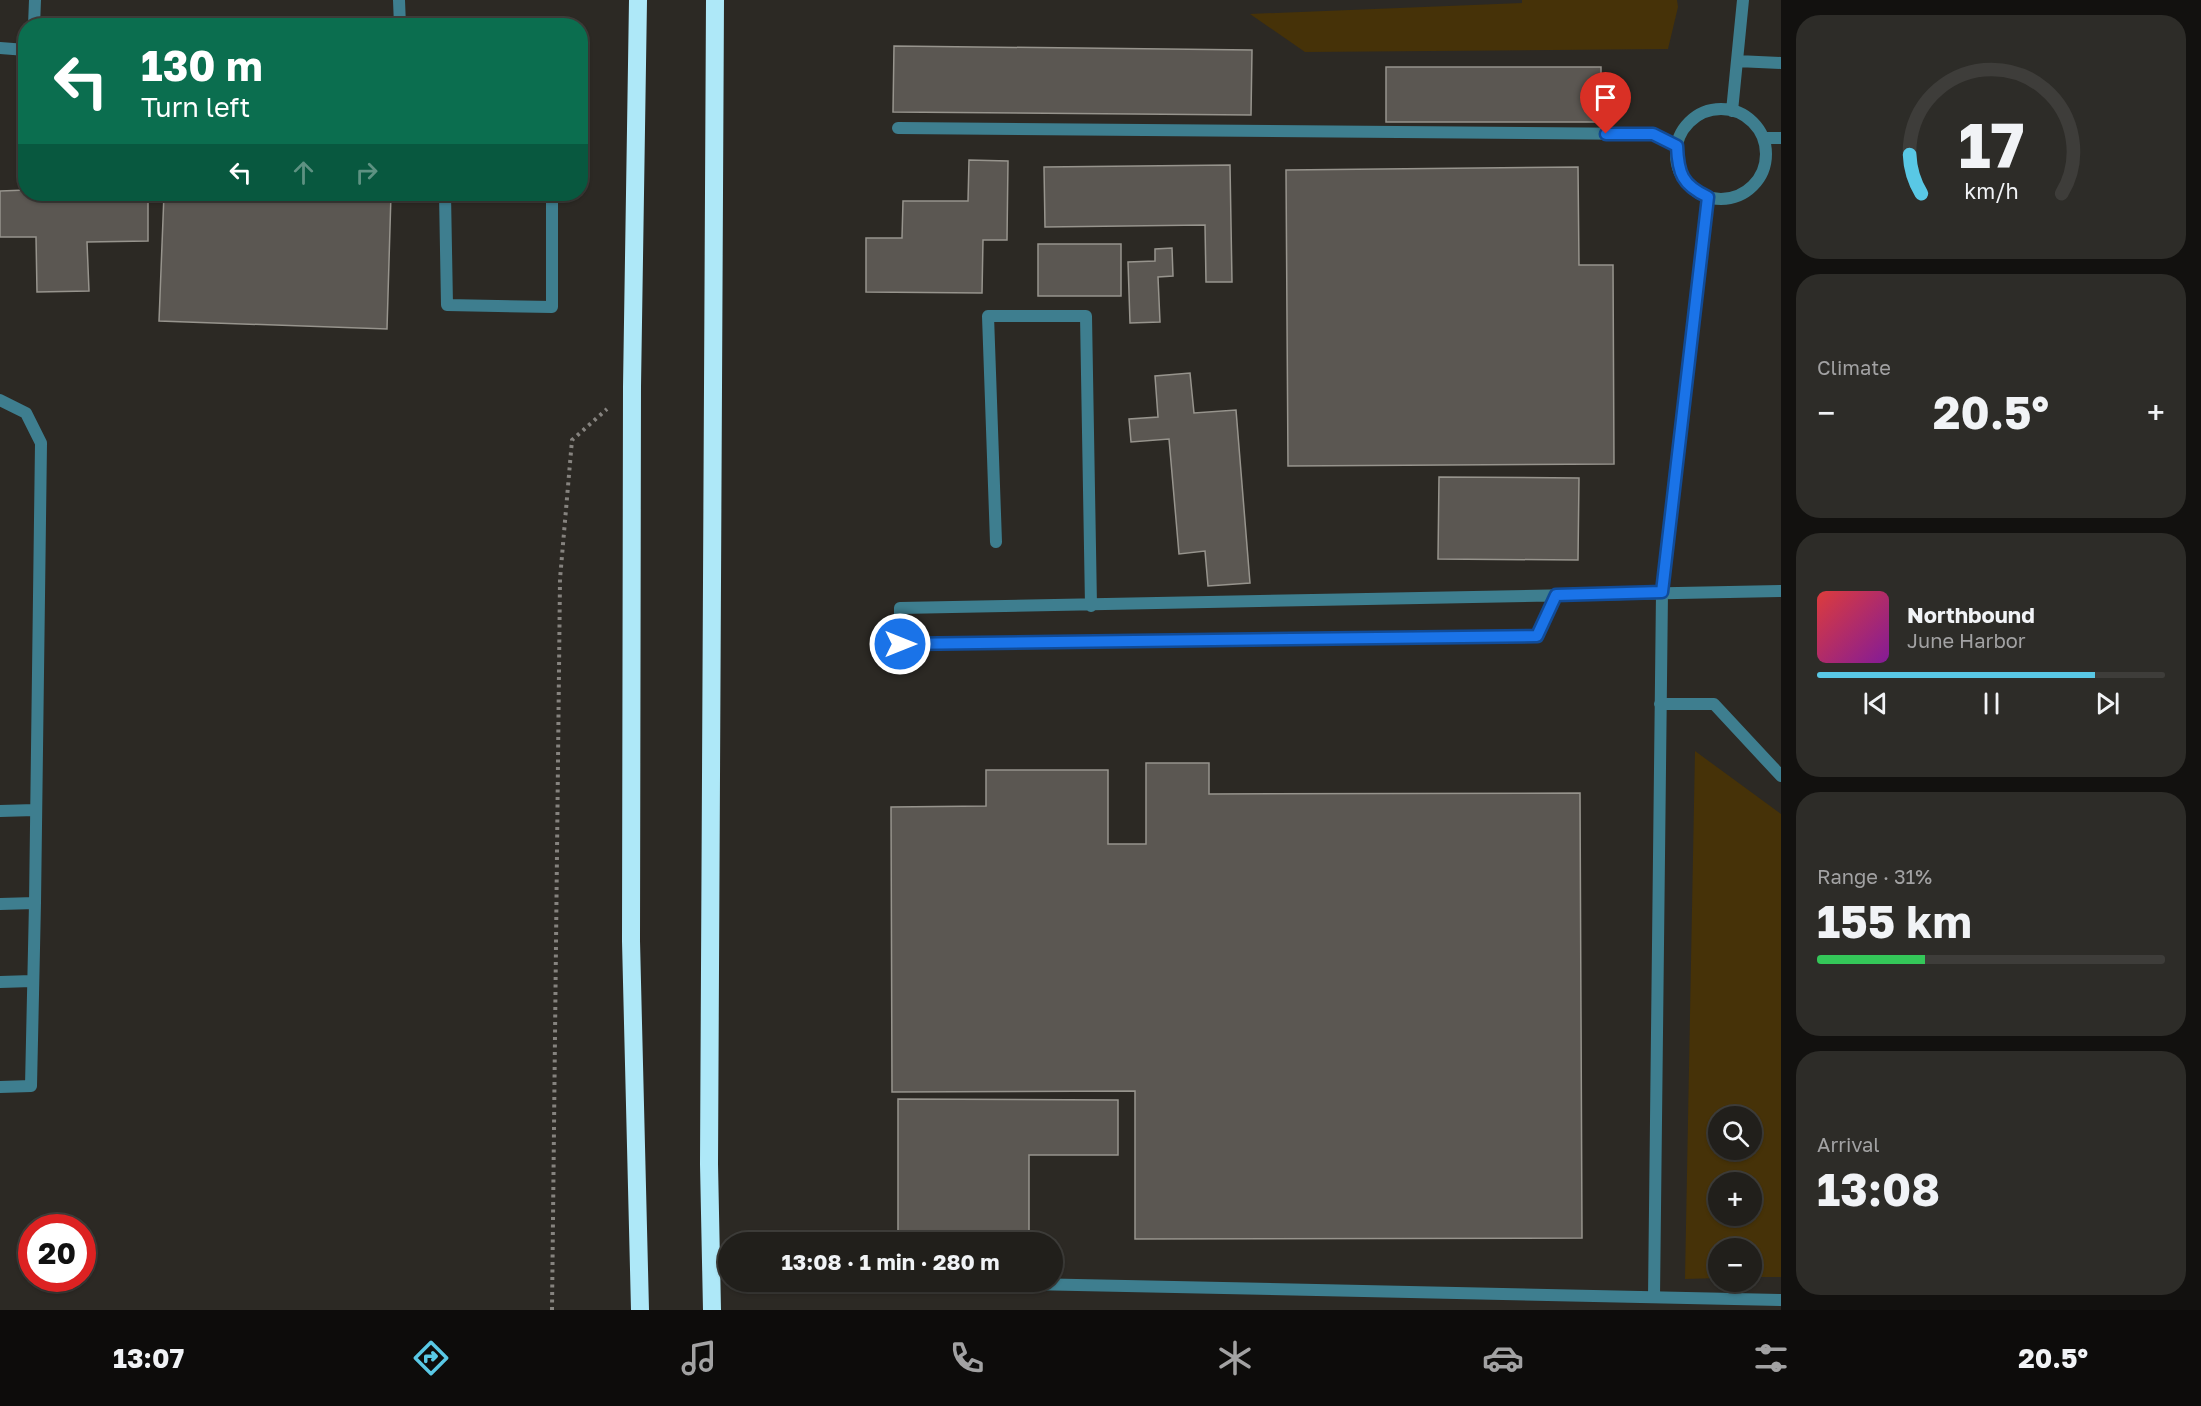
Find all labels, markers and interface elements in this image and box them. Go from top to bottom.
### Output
text: 130 m [141,40,263,90]
icon: left [42,42,120,120]
pin [1580,72,1631,134]
icon: arrive [1589,81,1622,114]
text: Turn left [141,91,250,123]
text: 17 [1958,107,2024,182]
icon: left [224,156,257,189]
icon: ahead [287,156,320,189]
icon: right [350,156,383,189]
text: km/h [1964,178,2018,204]
text: Climate [1817,355,1891,379]
text: 20.5° [1933,385,2049,439]
text: − [1817,393,1835,432]
text: + [2147,393,2165,432]
text: Northbound [1907,601,2035,628]
position arrow [868,612,932,676]
text: June Harbor [1907,628,2026,652]
icon: previous [1859,687,1892,720]
icon: pause [1975,687,2008,720]
icon: next [2091,687,2124,720]
text: Range · 31% [1817,864,1932,888]
text: 155 km [1817,894,1972,948]
map controls [1708,1106,1762,1292]
button: search [1708,1106,1762,1160]
text: Arrival [1817,1132,1880,1156]
text: 13:08 [1817,1162,1940,1216]
button: + [1708,1172,1762,1226]
speed limit sign: 20 [18,1214,96,1292]
button: − [1708,1238,1762,1292]
text: 13:08 · 1 min · 280 m [781,1248,1000,1275]
icon: directions [410,1337,452,1379]
icon: music [678,1337,720,1379]
icon: phone [946,1337,988,1379]
icon: climate [1214,1337,1256,1379]
icon: car [1482,1337,1524,1379]
icon: filters [1750,1337,1792,1379]
text: 13:07 [113,1342,184,1374]
text: 20.5° [2018,1342,2088,1374]

